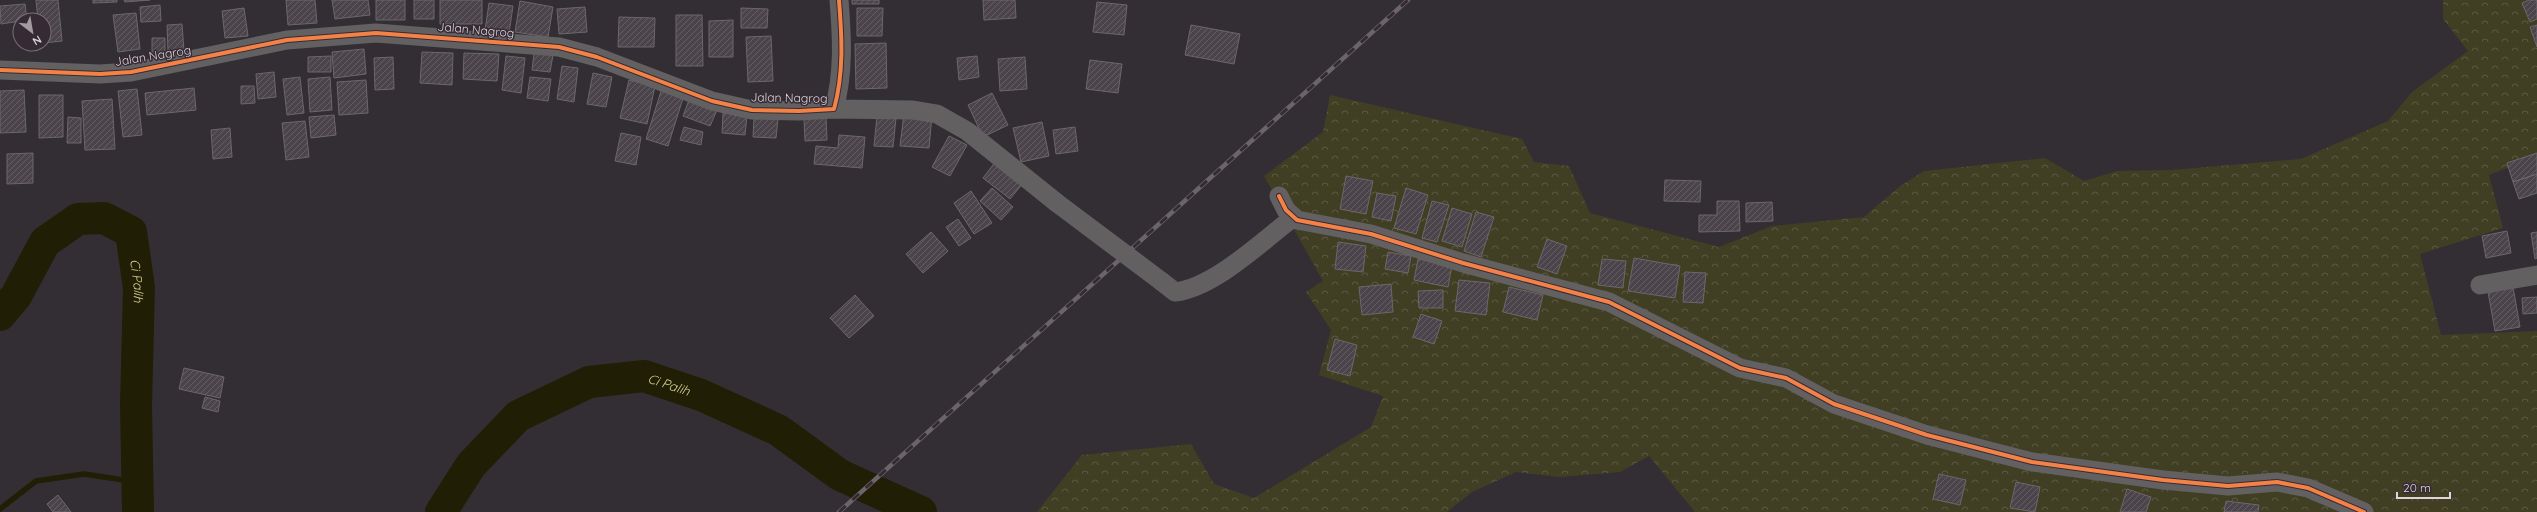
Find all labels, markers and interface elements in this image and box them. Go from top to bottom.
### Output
north arrow [12,12,52,52]
street label: Jalan Nagrog [437,19,515,40]
text: N [30,32,44,49]
street label: Jalan Nagrog [114,42,192,69]
street label: Jalan Nagrog [750,89,828,106]
water label: Ci Palih [127,258,147,303]
water label: Ci Palih [646,370,693,399]
scale bar [2397,474,2450,500]
text: 20 m [2403,480,2431,495]

